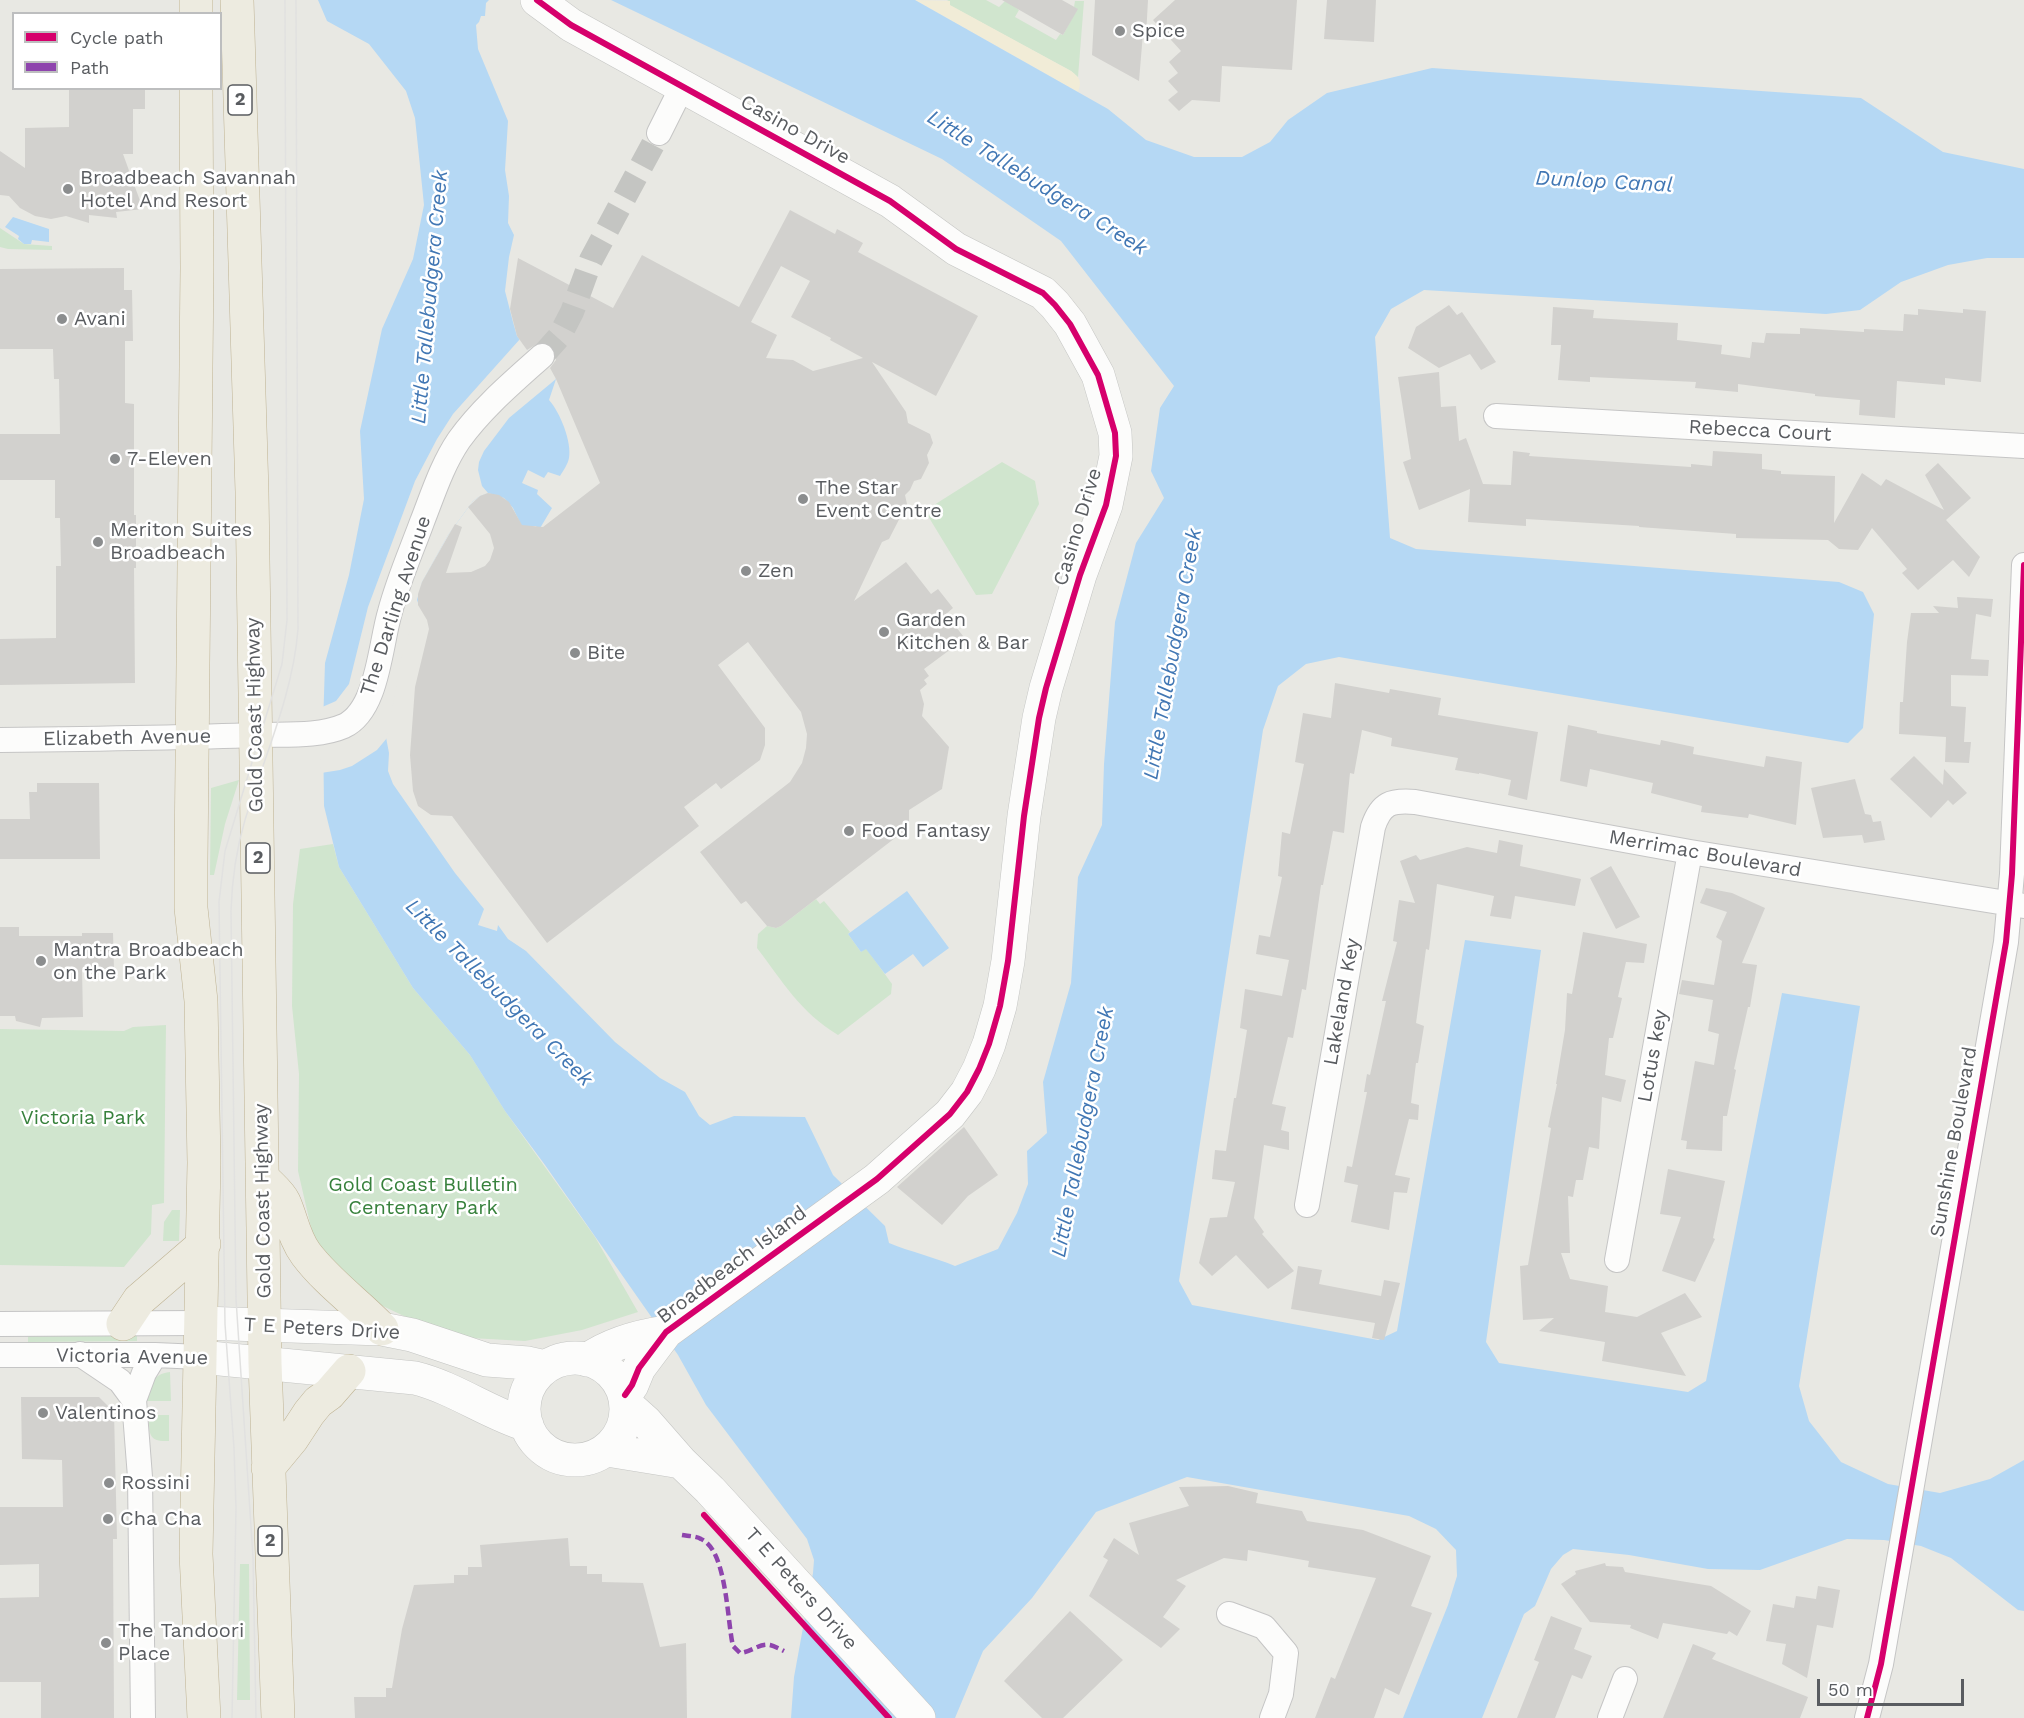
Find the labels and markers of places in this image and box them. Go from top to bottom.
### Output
place label: Spice [1132,19,1185,43]
marker: Spice [1113,24,1127,38]
place label: Broadbeach Savannah Hotel And Resort [80,166,296,213]
marker: Broadbeach Savannah Hotel And Resort [61,182,75,196]
place label: Avani [74,307,126,331]
marker: Avani [55,312,69,326]
place label: 7-Eleven [127,447,212,471]
marker: 7-Eleven [108,452,122,466]
place label: The Star Event Centre [815,476,942,523]
marker: The Star Event Centre [796,492,810,506]
place label: Meriton Suites Broadbeach [110,518,252,565]
marker: Meriton Suites Broadbeach [91,535,105,549]
place label: Zen [758,559,794,583]
marker: Zen [739,564,753,578]
place label: Garden Kitchen & Bar [896,608,1029,655]
marker: Garden Kitchen & Bar [877,625,891,639]
place label: Bite [587,641,625,665]
marker: Bite [568,646,582,660]
place label: Food Fantasy [861,819,990,843]
marker: Food Fantasy [842,824,856,838]
place label: Mantra Broadbeach on the Park [53,938,244,985]
marker: Mantra Broadbeach on the Park [34,954,48,968]
place label: Valentinos [55,1401,157,1425]
marker: Valentinos [36,1406,50,1420]
place label: Rossini [121,1471,190,1495]
marker: Rossini [102,1476,116,1490]
place label: Cha Cha [120,1507,202,1531]
marker: Cha Cha [101,1512,115,1526]
place label: The Tandoori Place [118,1619,244,1666]
marker: The Tandoori Place [99,1636,113,1650]

